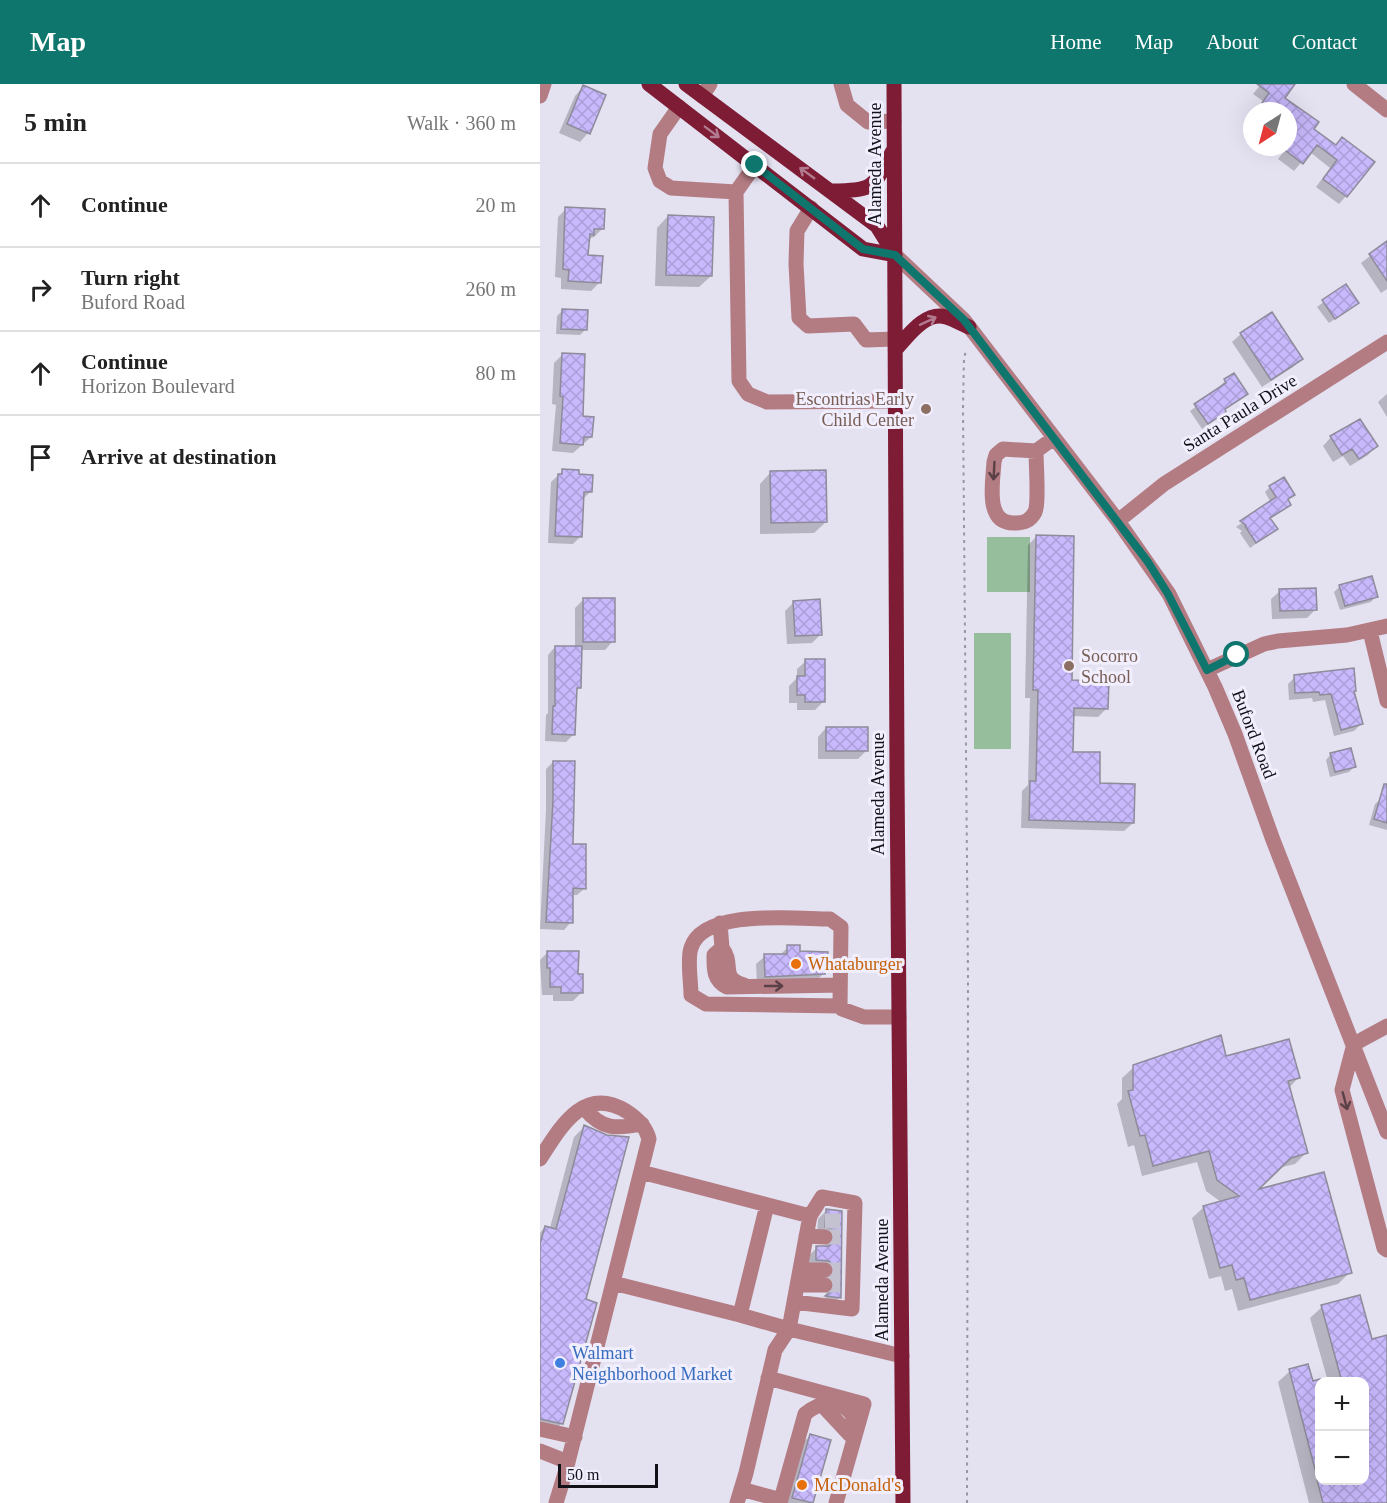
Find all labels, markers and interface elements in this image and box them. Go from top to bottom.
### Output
text: Map [30,26,86,57]
text: Home [1050,30,1102,54]
text: Map [1135,30,1173,54]
text: About [1206,30,1259,54]
text: Contact [1292,30,1357,54]
street label: Alameda Avenue [865,102,885,226]
north arrow [1243,102,1297,156]
text: 5 min [24,108,87,137]
text: Walk · 360 m [407,112,516,134]
one-way arrow [704,126,720,139]
route end [741,151,767,177]
one-way arrow [799,167,815,180]
icon: ahead [24,189,57,222]
text: Continue [81,192,168,217]
text: 20 m [475,194,516,216]
text: Turn right [81,265,180,290]
icon: right [24,273,57,306]
text: 260 m [465,278,516,300]
text: Buford Road [81,291,185,313]
one-way arrow [919,315,937,326]
text: Continue [81,349,168,374]
icon: ahead [24,357,57,390]
text: 80 m [475,362,516,384]
street label: Santa Paula Drive [1180,370,1300,456]
text: Horizon Boulevard [81,375,235,397]
place label: Escontrias Early Child Center [796,389,914,430]
marker: Escontrias Early Child Center [919,402,933,416]
icon: arrive [24,441,57,474]
text: Arrive at destination [81,444,277,469]
one-way arrow [988,460,999,480]
route start [1223,641,1249,667]
place label: Socorro School [1081,646,1138,687]
marker: Socorro School [1062,659,1076,673]
street label: Buford Road [1228,687,1280,781]
street label: Alameda Avenue [868,732,888,856]
place label: Whataburger [808,954,902,974]
marker: Whataburger [789,957,803,971]
one-way arrow [764,980,784,992]
one-way arrow [1339,1091,1351,1110]
street label: Alameda Avenue [872,1218,892,1342]
place label: Walmart Neighborhood Market [572,1343,732,1384]
marker: Walmart Neighborhood Market [553,1356,567,1370]
map controls [1315,1377,1369,1485]
button: + [1315,1377,1369,1431]
button: − [1315,1431,1369,1485]
scale bar [558,1461,658,1488]
text: 50 m [567,1466,599,1483]
place label: McDonald's [814,1475,901,1495]
marker: McDonald's [795,1478,809,1492]

